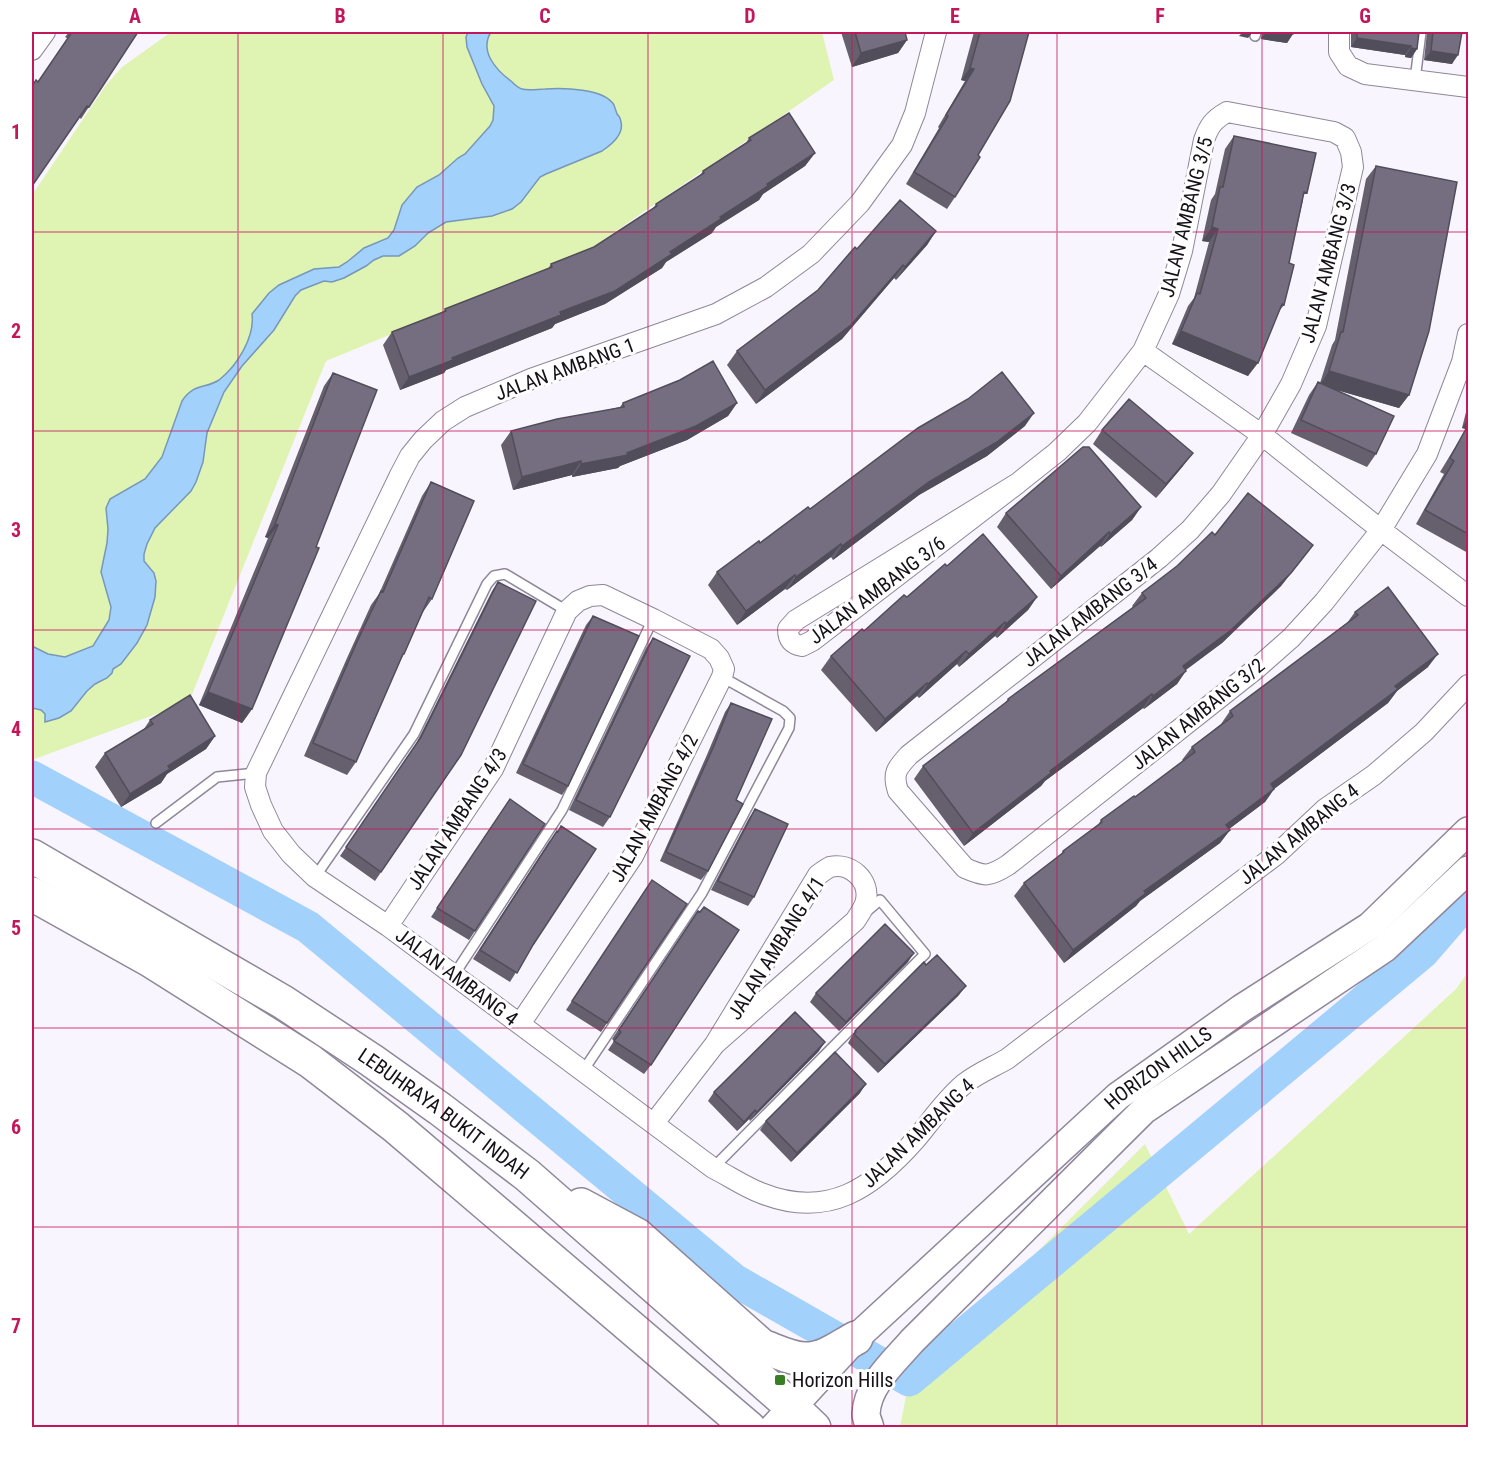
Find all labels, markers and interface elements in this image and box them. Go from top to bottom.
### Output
text: A [129,4,141,28]
text: B [334,4,346,28]
text: C [539,4,551,28]
text: D [744,4,756,28]
text: E [950,4,960,28]
text: F [1155,4,1165,28]
text: G [1359,4,1371,28]
text: 1 [11,120,21,144]
street label: JALAN AMBANG 3/5 [1154,134,1218,300]
street label: JALAN AMBANG 3/3 [1295,181,1361,345]
text: 2 [11,319,21,343]
street label: JALAN AMBANG 1 [492,333,638,405]
text: 3 [11,518,21,542]
street label: JALAN AMBANG 3/6 [804,531,950,649]
street label: JALAN AMBANG 3/4 [1018,552,1162,672]
street label: JALAN AMBANG 3/2 [1127,653,1269,775]
text: 4 [11,717,21,741]
street label: JALAN AMBANG 4/2 [605,730,703,886]
street label: JALAN AMBANG 4/3 [402,744,512,894]
street label: JALAN AMBANG 4 [1234,778,1364,890]
street label: JALAN AMBANG 4/1 [722,872,830,1024]
text: 5 [11,916,21,940]
street label: JALAN AMBANG 4 [391,923,523,1031]
street label: HORIZON HILLS [1099,1021,1216,1114]
street label: LEBUHRAYA BUKIT INDAH [354,1043,534,1184]
street label: JALAN AMBANG 4 [857,1073,979,1193]
text: 6 [11,1115,21,1139]
text: 7 [11,1314,21,1338]
place label: Horizon Hills [792,1368,893,1392]
marker: Horizon Hills [773,1373,787,1387]

